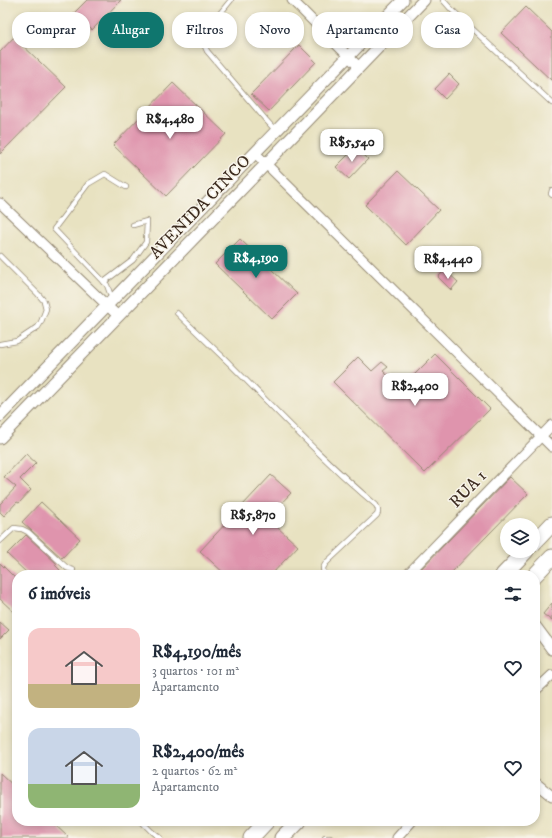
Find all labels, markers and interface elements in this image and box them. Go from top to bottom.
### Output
chip: Comprar [12,12,90,48]
chip: Alugar [98,12,164,48]
chip: Filtros [172,12,237,48]
chip: Novo [245,12,304,48]
chip: Apartamento [312,12,413,48]
chip: Casa [421,12,474,48]
pin: R$4,480 [133,106,207,140]
text: R$4,480 [146,111,194,127]
pin: R$5,540 [315,129,389,163]
text: R$5,540 [329,134,375,150]
street label: AVENIDA CINCO [145,150,255,264]
pin: R$4,190 [219,245,293,279]
pin: R$4,440 [411,246,485,280]
text: R$4,190 [233,250,279,266]
text: R$4,440 [423,251,473,267]
pin: R$2,400 [378,373,452,407]
text: R$2,400 [391,378,439,394]
street label: RUA 1 [445,465,491,513]
pin: R$5,870 [216,502,290,536]
text: R$5,870 [230,507,276,523]
map controls [500,518,540,558]
button: layers [500,518,540,558]
text: 6 imóveis [28,583,90,605]
icon: filters [502,583,524,605]
text: R$4,190/mês [152,641,241,663]
icon: home [60,644,108,692]
icon: heart [502,657,524,679]
text: 3 quartos · 101 m² [152,663,239,679]
text: Apartamento [152,679,219,695]
text: R$2,400/mês [152,741,244,763]
icon: home [60,744,108,792]
icon: heart [502,757,524,779]
text: 2 quartos · 62 m² [152,763,237,779]
text: Apartamento [152,779,219,795]

